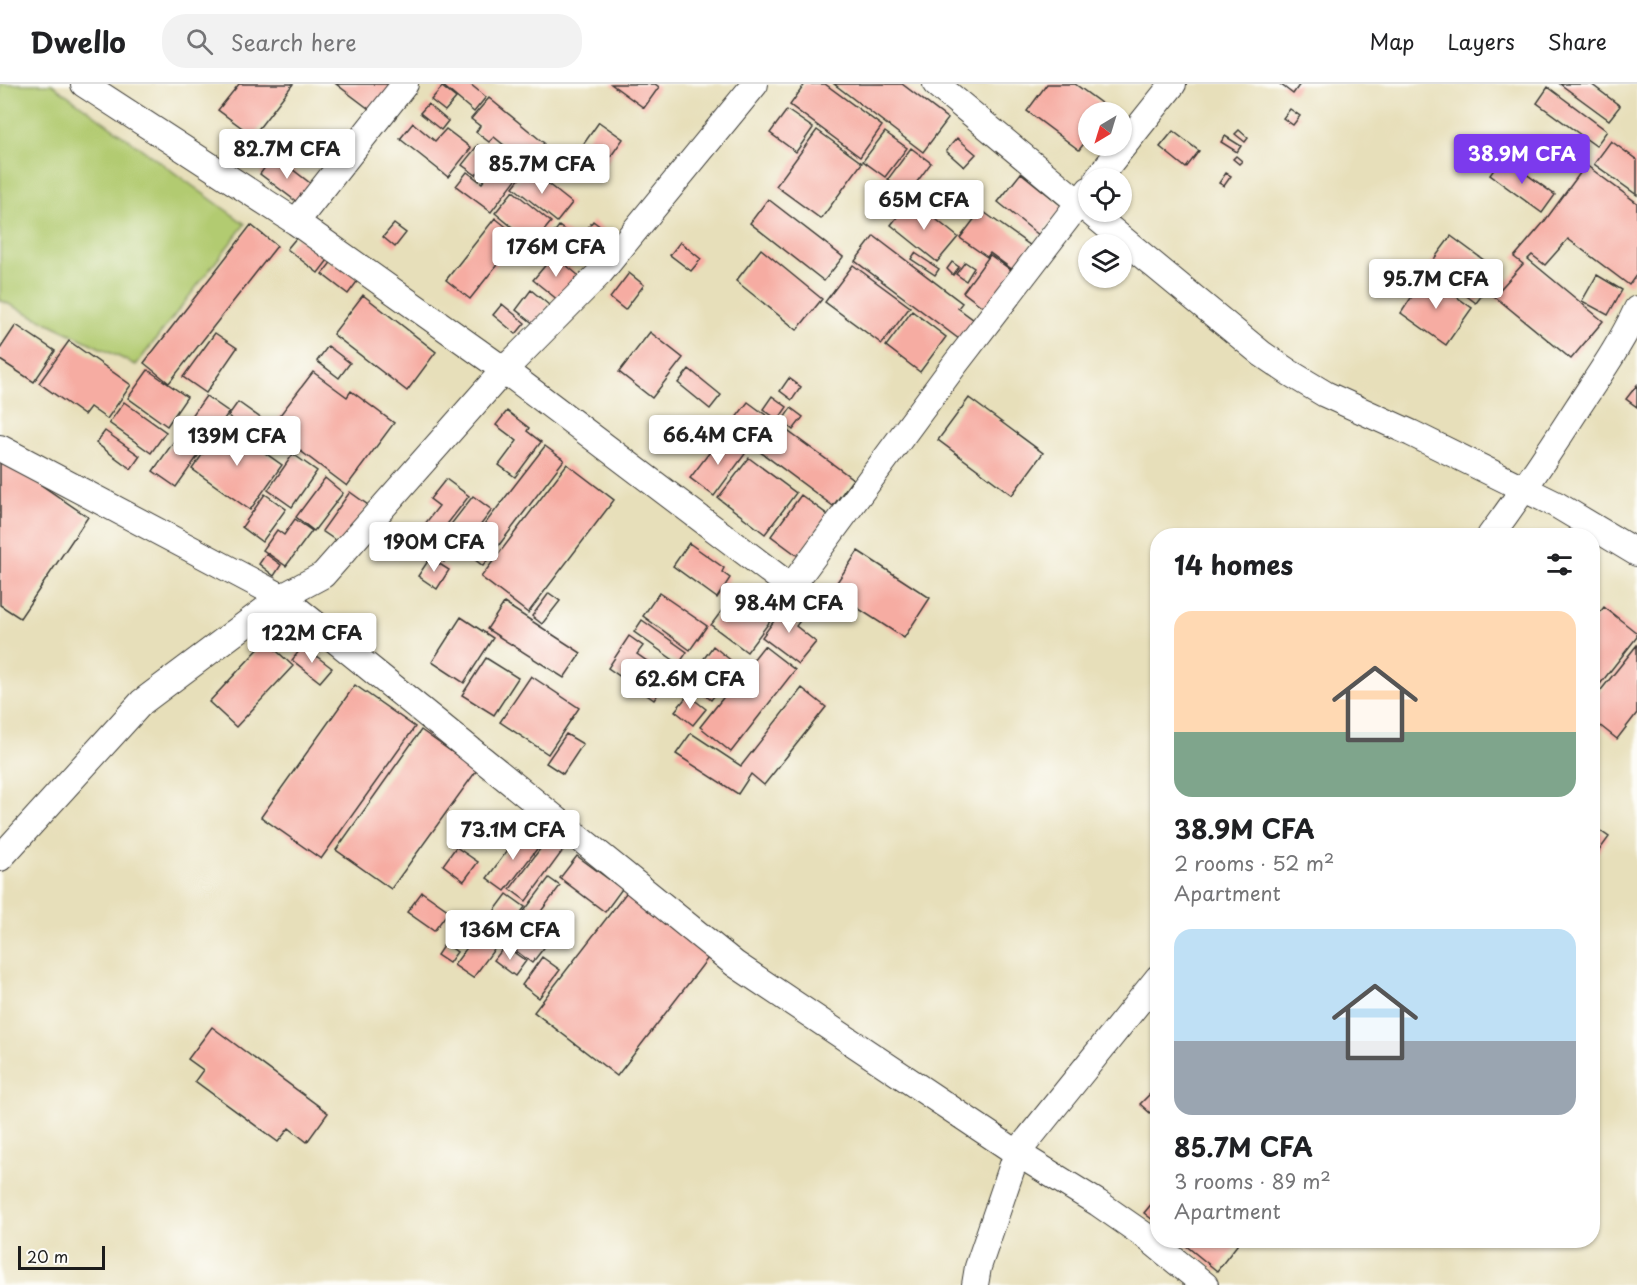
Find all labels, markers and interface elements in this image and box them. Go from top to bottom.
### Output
search box [162,14,582,68]
text: Dwello [30,20,126,63]
icon: search [183,25,216,58]
text: Search here [231,25,357,58]
text: Map [1370,25,1414,57]
text: Layers [1447,25,1515,57]
text: Share [1548,25,1607,57]
north arrow [1078,102,1132,156]
map controls [1078,102,1132,288]
pin: 82.7M CFA [218,129,356,180]
text: 82.7M CFA [233,133,341,163]
pin: 38.9M CFA [1453,134,1591,185]
text: 38.9M CFA [1468,138,1576,168]
pin: 85.7M CFA [473,144,611,195]
text: 85.7M CFA [489,148,595,178]
button: locate [1078,168,1132,222]
pin: 65M CFA [869,180,979,231]
text: 65M CFA [879,184,969,214]
pin: 176M CFA [494,227,618,278]
text: 176M CFA [506,231,606,261]
button: layers [1078,234,1132,288]
pin: 95.7M CFA [1367,259,1505,310]
text: 95.7M CFA [1383,263,1489,293]
pin: 66.4M CFA [649,415,787,466]
pin: 139M CFA [175,416,299,467]
text: 66.4M CFA [663,419,773,449]
text: 139M CFA [188,420,286,450]
pin: 190M CFA [372,522,496,573]
text: 190M CFA [383,526,485,556]
text: 14 homes [1174,545,1293,584]
icon: filters [1543,548,1576,581]
pin: 98.4M CFA [720,583,858,634]
text: 98.4M CFA [735,587,843,617]
pin: 122M CFA [250,613,374,664]
text: 122M CFA [261,617,363,647]
icon: home [1321,650,1429,758]
pin: 62.6M CFA [621,659,759,710]
text: 62.6M CFA [635,663,745,693]
text: 38.9M CFA [1174,809,1315,848]
pin: 73.1M CFA [444,810,582,861]
text: 73.1M CFA [461,814,565,844]
text: 2 rooms · 52 m² [1174,848,1334,878]
text: Apartment [1174,878,1281,908]
pin: 136M CFA [448,910,572,961]
text: 136M CFA [460,914,560,944]
icon: home [1321,968,1429,1076]
text: 85.7M CFA [1174,1127,1313,1166]
text: 3 rooms · 89 m² [1174,1166,1331,1196]
text: Apartment [1174,1196,1281,1226]
scale bar [18,1243,105,1270]
text: 20 m [27,1244,68,1268]

